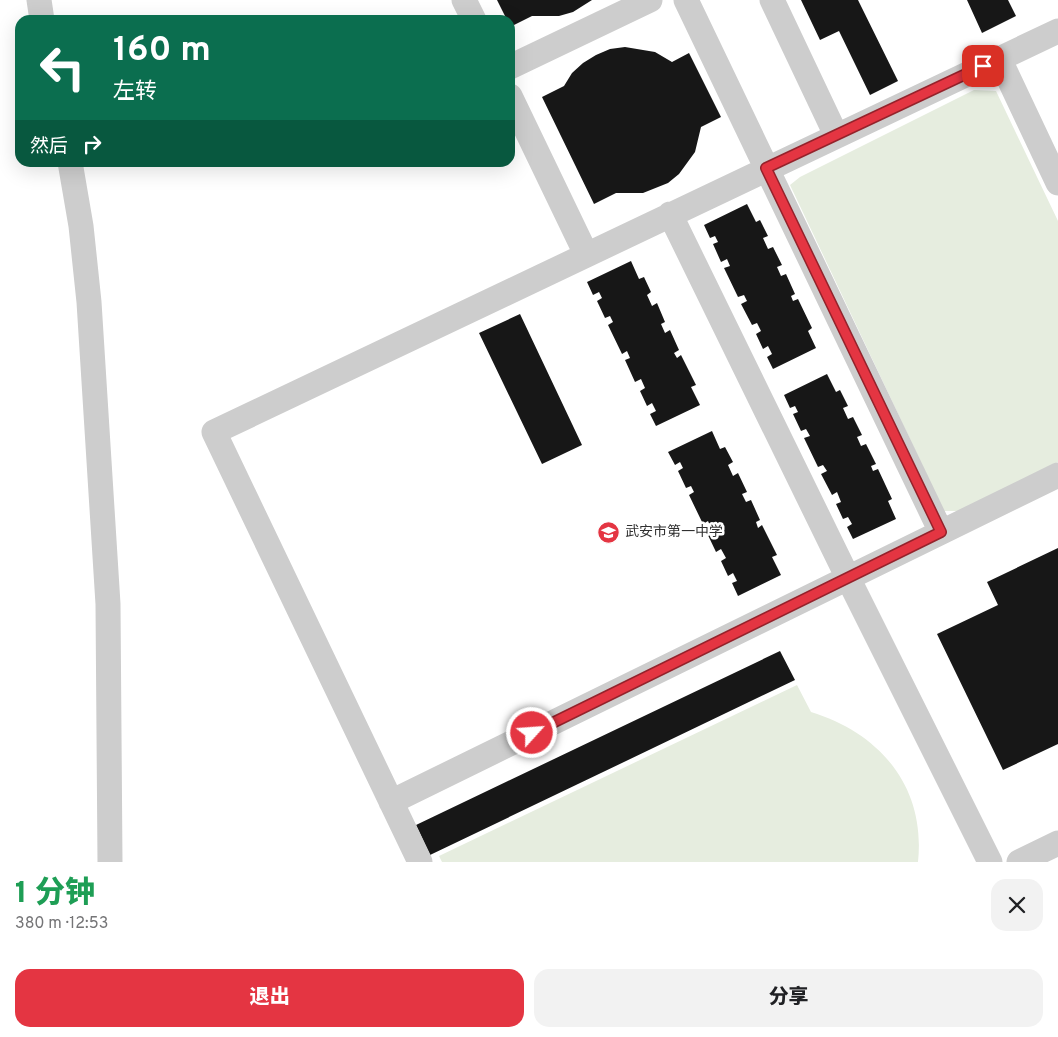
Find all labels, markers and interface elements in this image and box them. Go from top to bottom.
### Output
text: 160 m [113,29,211,73]
icon: left [30,35,95,100]
pin [962,45,1004,87]
icon: arrive [969,52,997,80]
text: 左转 [113,79,157,106]
icon: right [78,130,106,158]
text: 然后 [30,135,68,159]
school or university icon: 武安市第一中学 [597,520,621,544]
place label: 武安市第一中学 [625,523,723,541]
position arrow [505,706,557,758]
text: 1 分钟 [15,876,95,913]
button: close [991,879,1043,931]
text: 380 m · 12:53 [15,914,108,934]
button: 退出 [15,969,524,1027]
button: 分享 [534,969,1043,1027]

